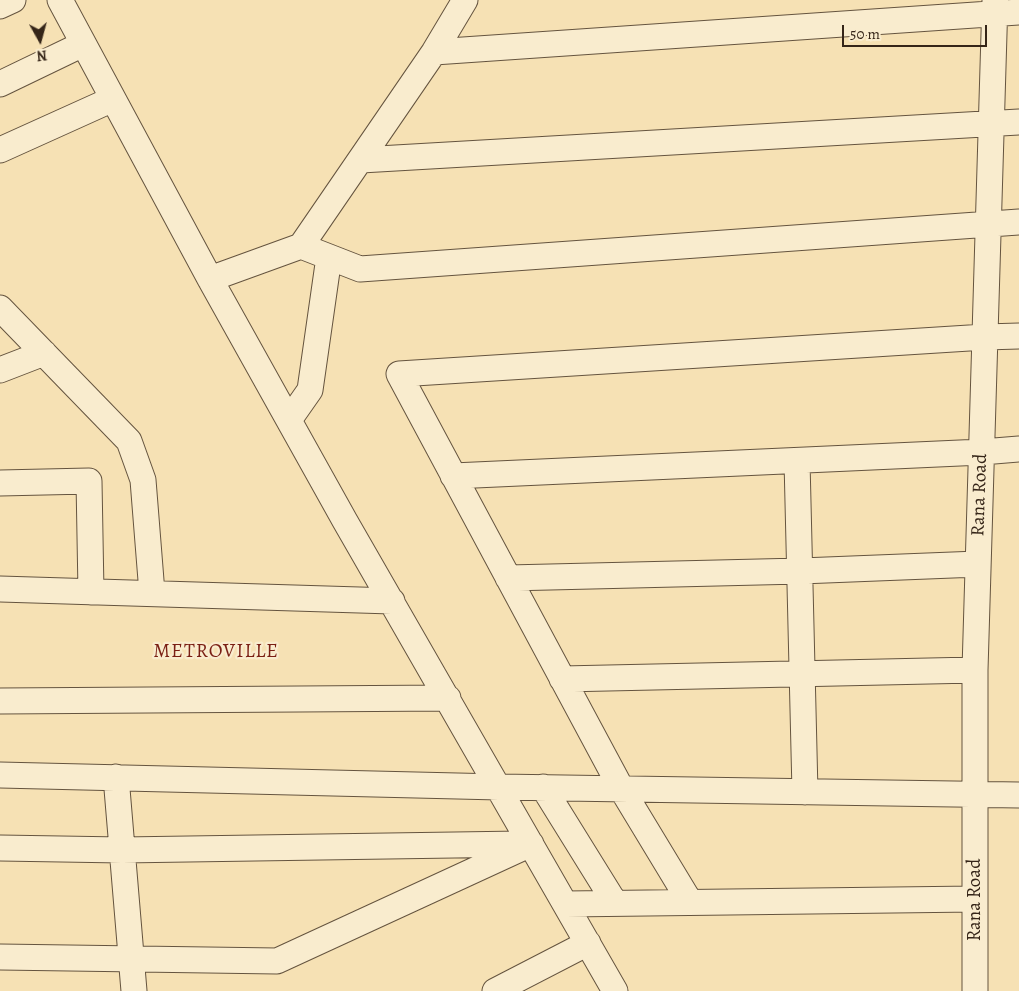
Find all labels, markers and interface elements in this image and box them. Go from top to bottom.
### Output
north arrow [15,15,65,65]
scale bar [844,15,989,47]
text: 50 m [850,24,880,44]
text: N [36,45,48,65]
street label: Rana Road [967,453,993,537]
district label: METROVILLE [152,640,280,664]
street label: Rana Road [964,859,986,941]

